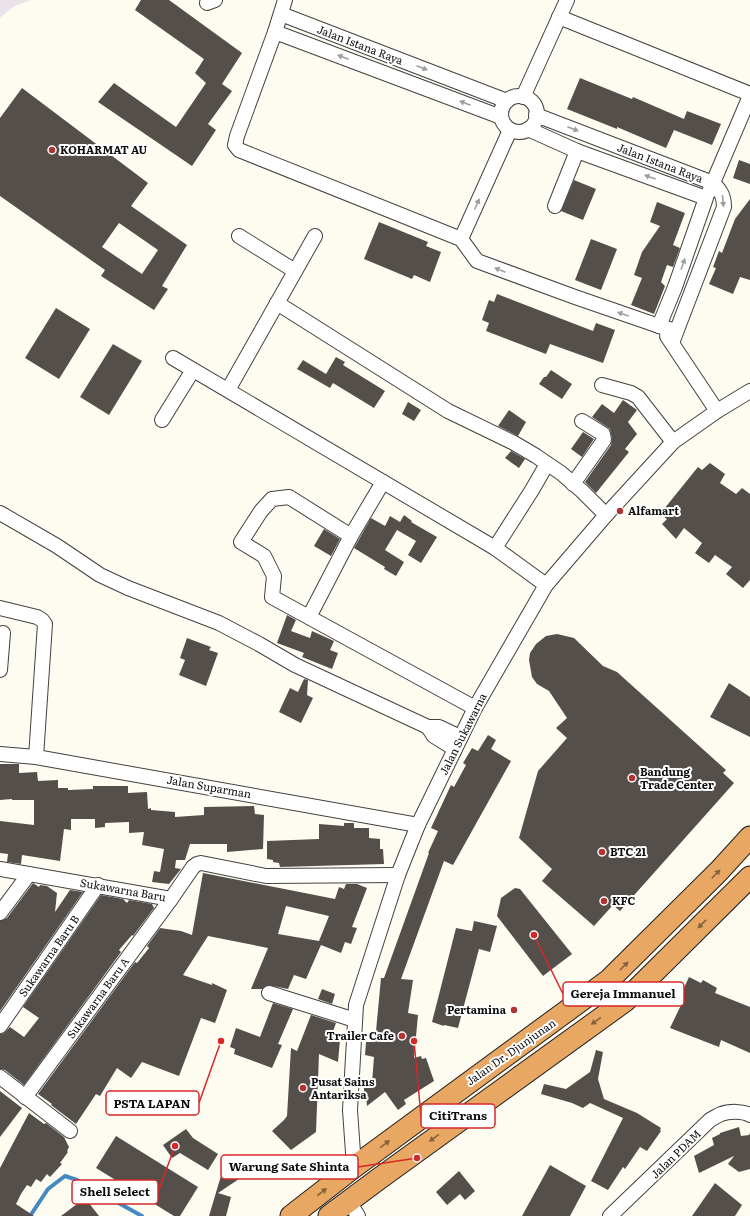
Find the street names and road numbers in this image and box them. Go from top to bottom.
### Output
street label: Jalan Istana Raya [315,20,406,68]
street label: Jalan Istana Raya [615,138,706,186]
street label: Jalan Sukawarna [435,690,490,777]
street label: Jalan Suparman [166,771,253,801]
street label: Sukawarna Baru [79,874,167,904]
street label: Sukawarna Baru B [14,911,82,999]
street label: Sukawarna Baru A [62,953,132,1041]
street label: Jalan Dr. Djunjunan [462,1014,558,1088]
street label: Jalan PDAM [647,1125,704,1181]

